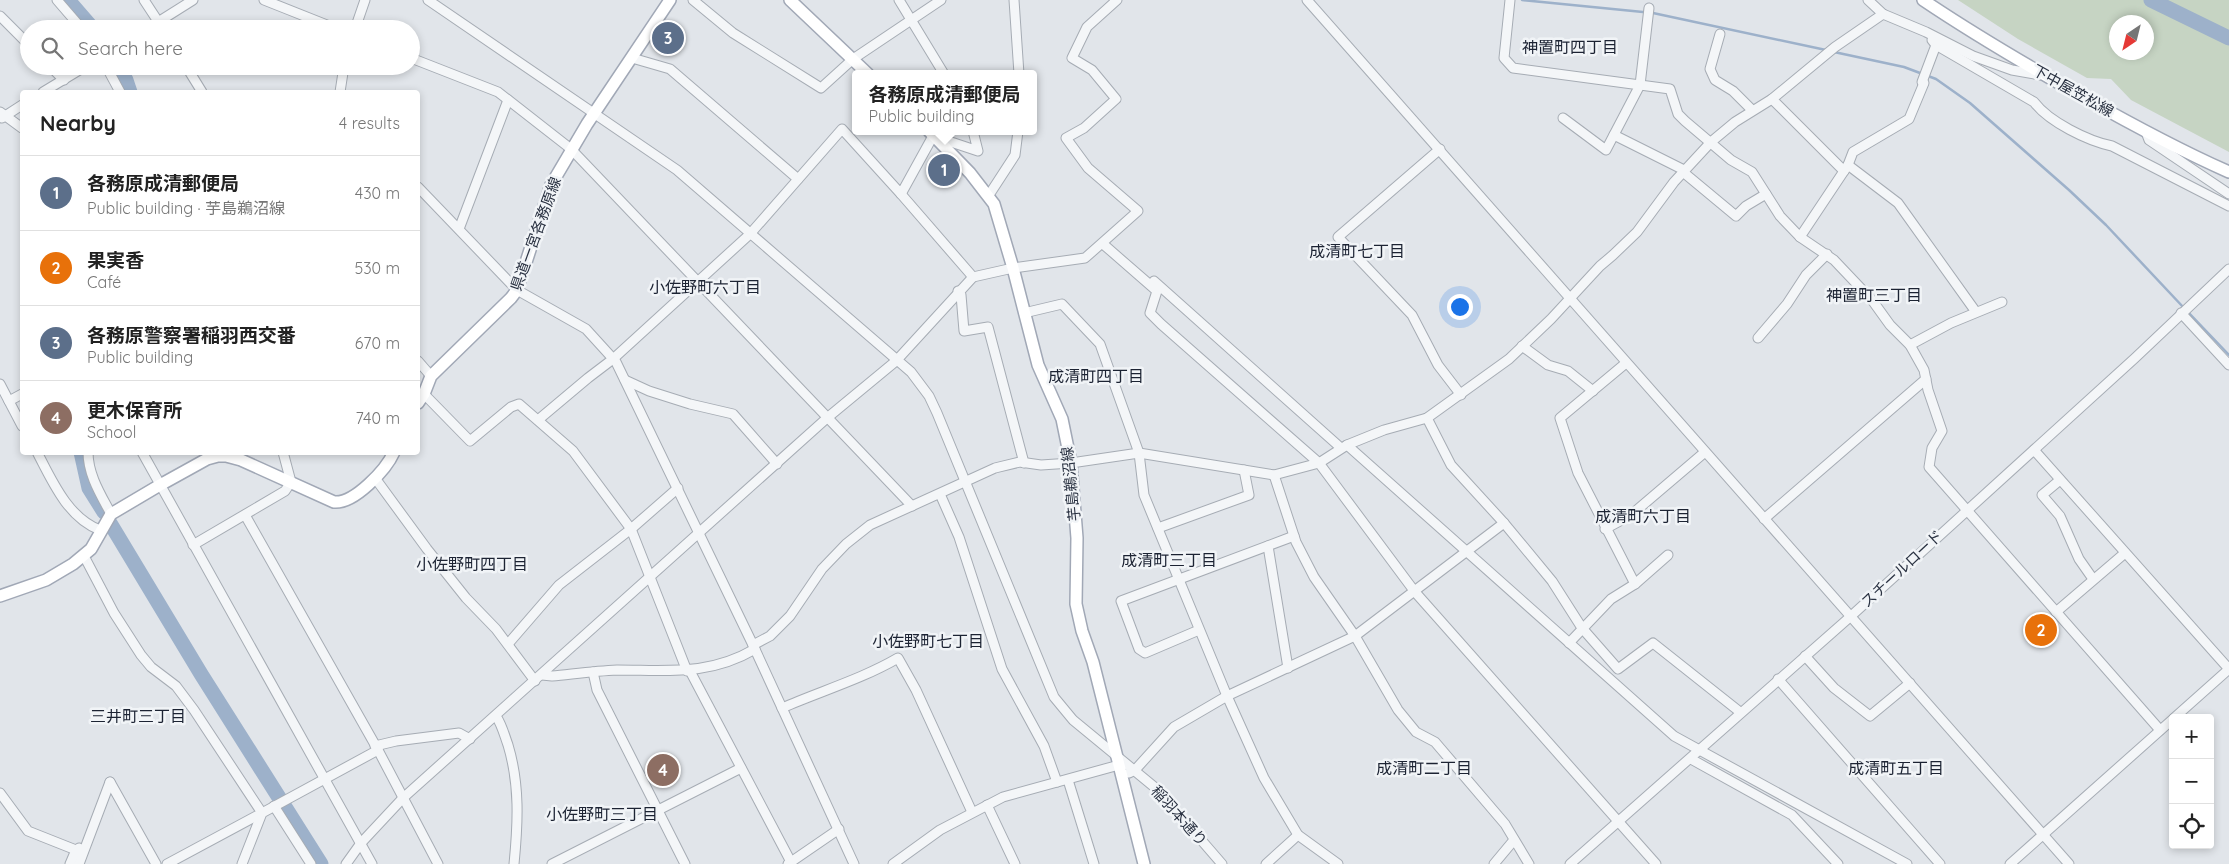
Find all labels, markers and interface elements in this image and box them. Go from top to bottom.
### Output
north arrow [2109,15,2154,60]
pin: 3 [652,19,684,57]
search box [20,20,420,75]
icon: search [38,34,66,62]
text: Search here [78,36,183,60]
district label: 神置町四丁目 [1522,37,1618,57]
street label: 下中屋笠松線 [2029,60,2117,121]
popup [852,70,1037,135]
text: 各務原成清郵便局 [868,82,1021,106]
text: Public building [868,106,975,126]
text: Nearby [40,110,116,136]
text: 4 results [339,113,400,133]
pin: 1 [928,151,960,189]
text: 各務原成清郵便局 [87,171,239,195]
street label: 県道一宮各務原線 [506,174,565,293]
text: 1 [53,183,59,203]
text: 430 m [355,183,400,203]
text: Public building · 芋島鵜沼線 [87,198,285,218]
district label: 成清町七丁目 [1309,241,1405,261]
text: 果実香 [87,248,144,272]
text: 2 [51,258,61,278]
text: 530 m [354,258,400,278]
text: Café [87,272,121,292]
district label: 小佐野町六丁目 [649,277,761,297]
district label: 神置町三丁目 [1826,285,1922,305]
your location [1447,294,1473,320]
text: 各務原警察署稲羽西交番 [87,323,296,347]
text: 3 [52,333,60,353]
text: 670 m [355,333,400,353]
text: Public building [87,347,193,367]
district label: 成清町四丁目 [1048,366,1144,386]
text: 更木保育所 [87,398,182,422]
text: 4 [51,408,61,428]
text: 740 m [356,408,400,428]
text: School [87,422,136,442]
street label: 芋島鵜沼線 [1057,446,1084,522]
district label: 成清町六丁目 [1595,506,1691,526]
street label: スチールロード [1857,526,1947,611]
district label: 成清町三丁目 [1121,550,1217,570]
district label: 小佐野町四丁目 [416,554,528,574]
pin: 2 [2025,611,2057,649]
district label: 小佐野町七丁目 [872,631,984,651]
district label: 三井町三丁目 [90,706,186,726]
map controls [2169,714,2214,849]
button: + [2169,714,2214,759]
pin: 4 [647,751,679,789]
district label: 成清町二丁目 [1376,758,1472,778]
district label: 成清町五丁目 [1848,758,1944,778]
button: − [2169,759,2214,804]
street label: 稲羽本通り [1147,781,1212,850]
district label: 小佐野町三丁目 [546,804,658,824]
button: locate [2169,804,2214,849]

